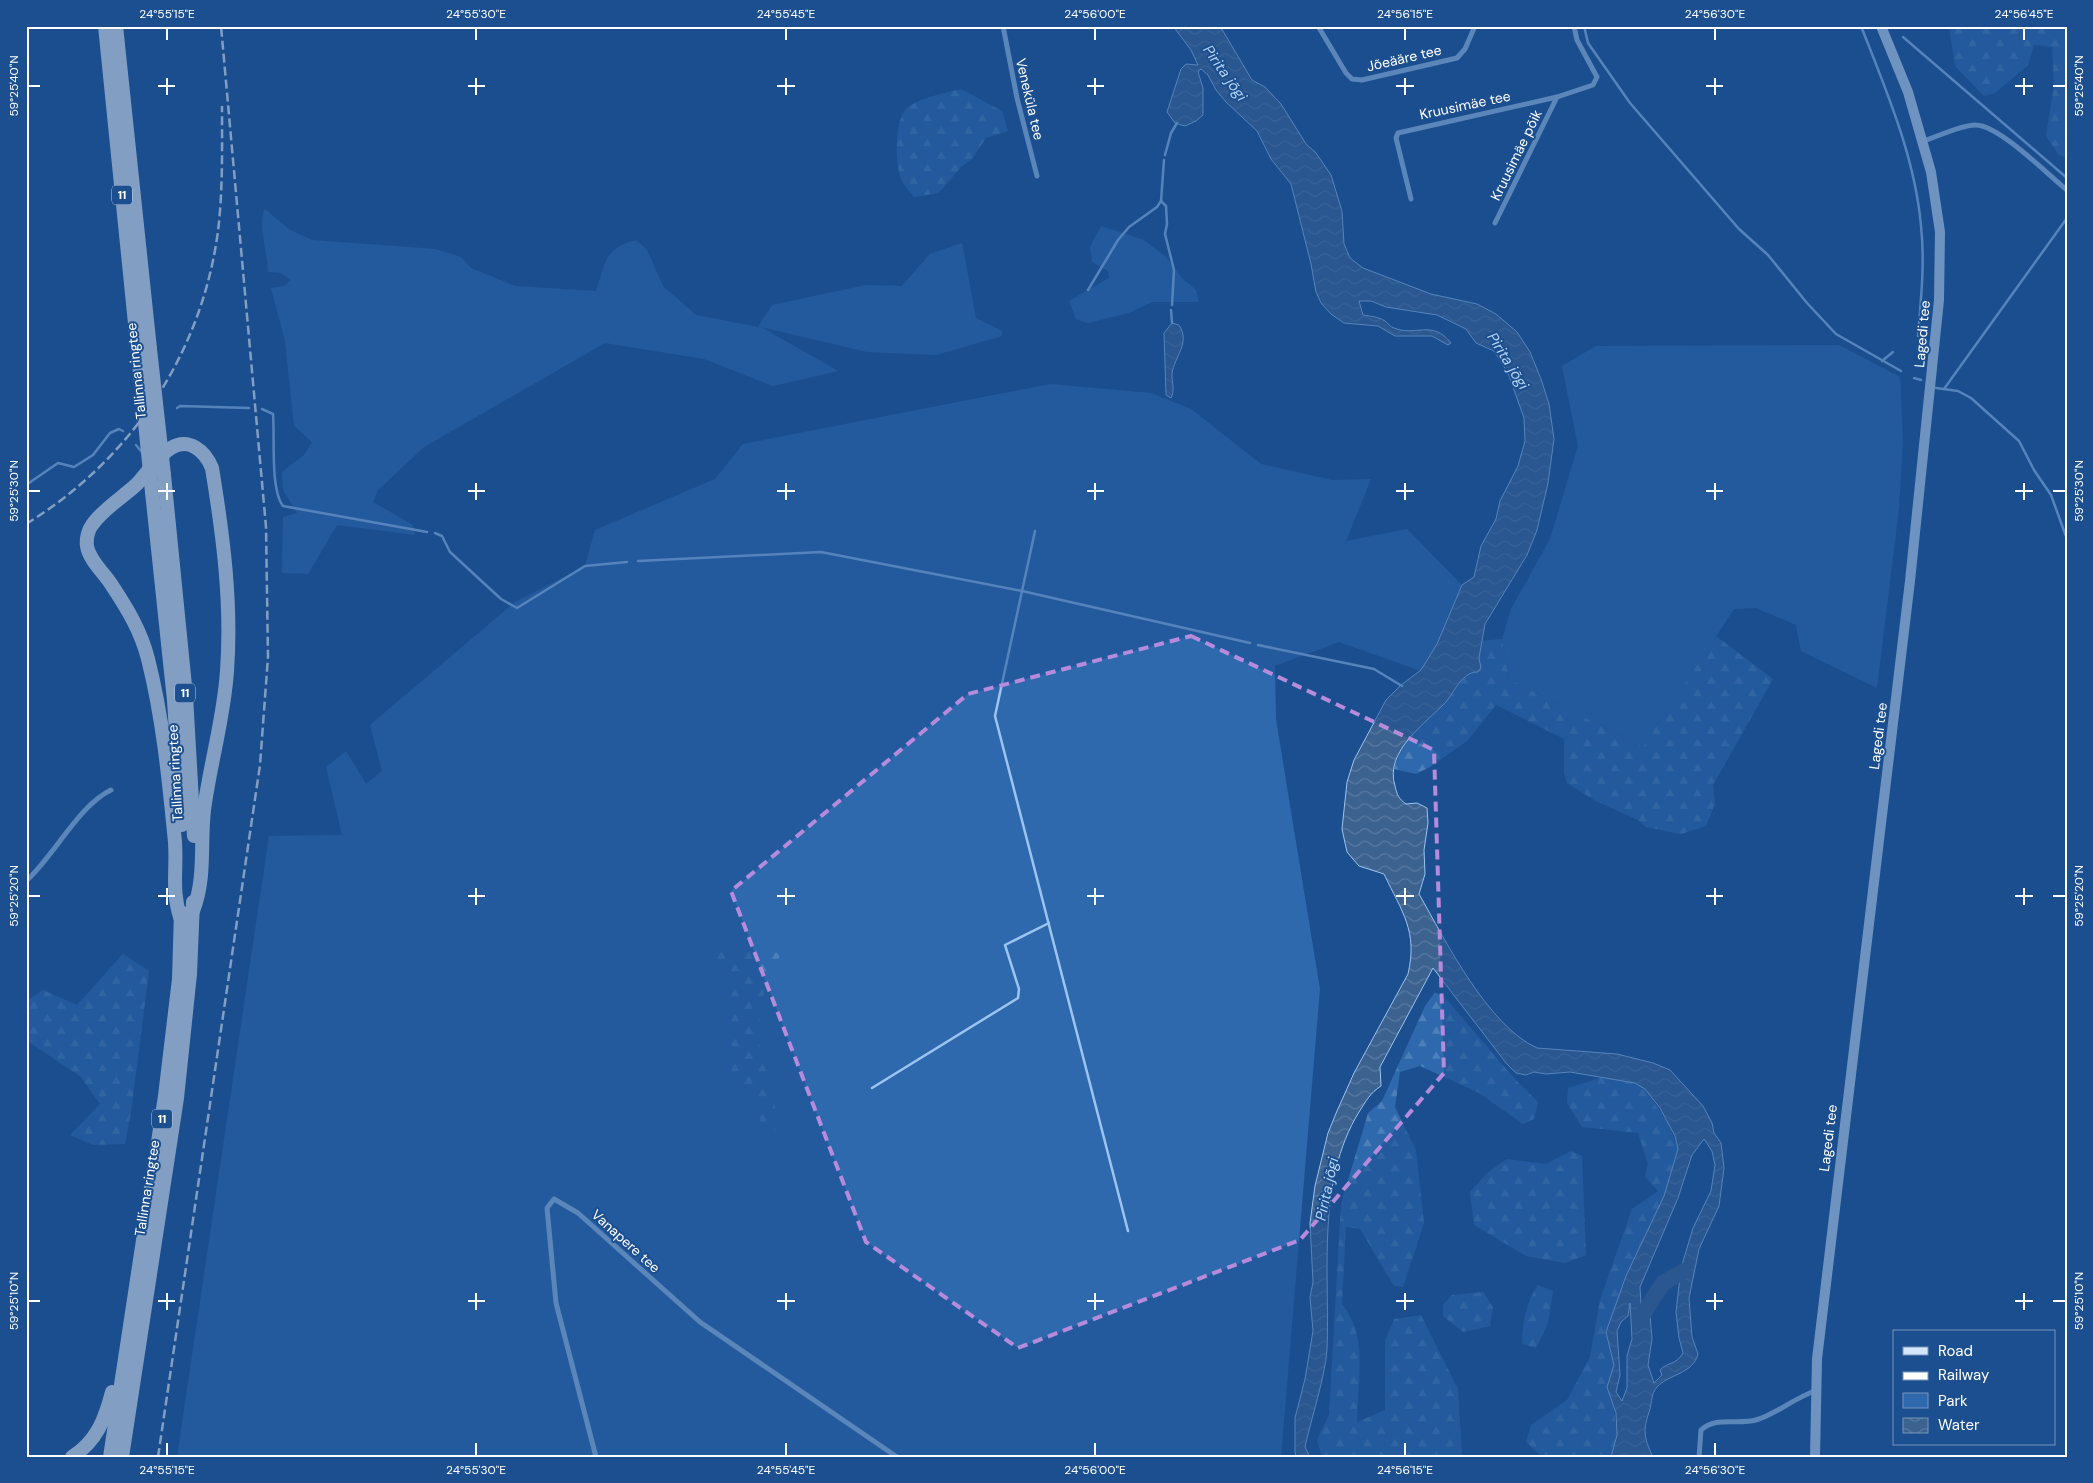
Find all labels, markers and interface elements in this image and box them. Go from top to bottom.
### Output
text: 24°55'15"E [139,6,195,22]
text: 24°55'30"E [446,6,506,22]
text: 24°55'45"E [757,6,815,22]
text: 24°56'00"E [1064,6,1126,22]
text: 24°56'15"E [1377,6,1433,22]
text: 24°56'30"E [1685,6,1745,22]
text: 24°56'45"E [1995,6,2054,22]
water label: Pirita jõgi [1198,41,1252,105]
street label: Jõeääre tee [1365,41,1443,75]
text: 59°25'40"N [6,55,22,117]
text: 59°25'40"N [2071,55,2087,117]
street label: Veneküla tee [1012,56,1048,142]
street label: Kruusimäe tee [1418,87,1512,123]
street label: Kruusimäe põik [1486,107,1546,203]
road number: 11 [112,186,132,204]
street label: Lagedi tee [1910,300,1934,368]
street label: Tallinna ringtee [122,322,150,420]
water label: Pirita jõgi [1482,328,1534,394]
text: 59°25'30"N [6,460,22,522]
text: 59°25'30"N [2071,460,2087,522]
road number: 11 [175,684,195,702]
street label: Lagedi tee [1865,701,1891,771]
street label: Tallinna ringtee [163,724,187,822]
text: 59°25'20"N [6,865,22,927]
text: 59°25'20"N [2071,865,2087,927]
street label: Lagedi tee [1815,1103,1841,1173]
road number: 11 [152,1110,172,1128]
street label: Tallinna ringtee [131,1139,163,1237]
water label: Pirita jõgi [1311,1155,1344,1223]
street label: Vanapere tee [588,1205,664,1277]
text: 59°25'10"N [6,1272,22,1330]
text: 59°25'10"N [2071,1272,2087,1330]
legend [1893,1330,2056,1446]
text: Road [1938,1341,1973,1361]
text: Railway [1938,1365,1990,1385]
text: Park [1938,1391,1968,1411]
text: Water [1938,1415,1980,1435]
text: 24°55'15"E [139,1462,195,1478]
text: 24°55'30"E [446,1462,506,1478]
text: 24°55'45"E [757,1462,815,1478]
text: 24°56'00"E [1064,1462,1126,1478]
text: 24°56'15"E [1377,1462,1433,1478]
text: 24°56'30"E [1685,1462,1745,1478]

